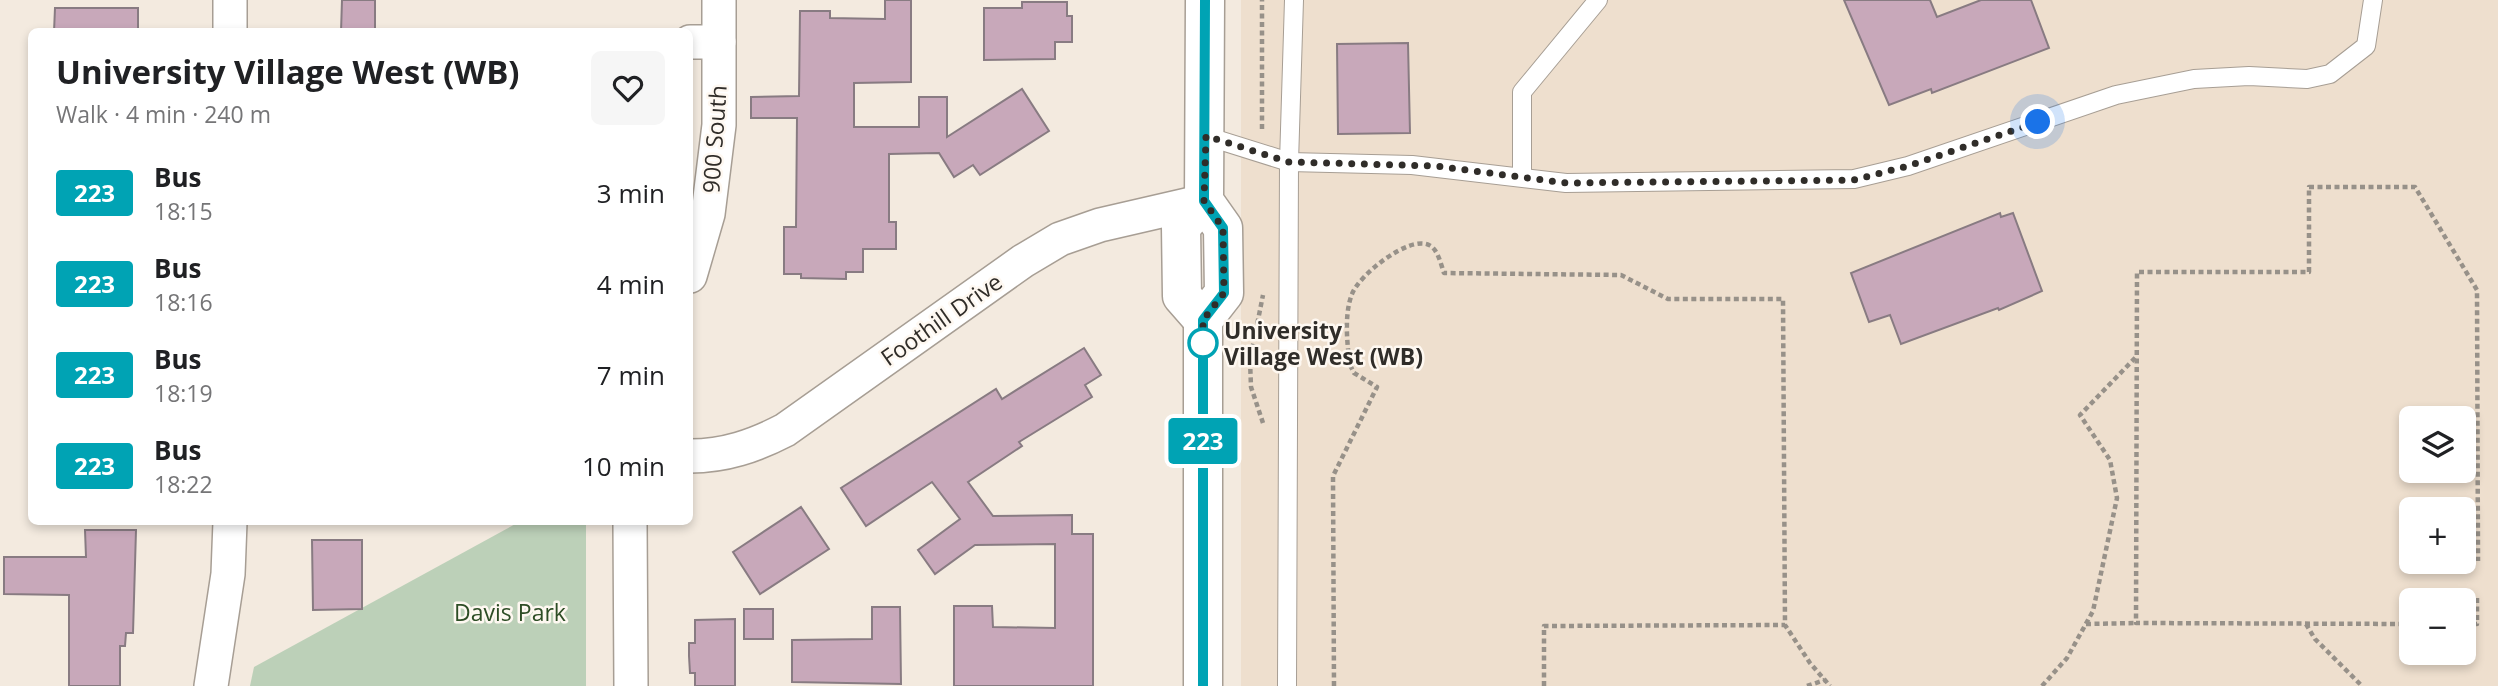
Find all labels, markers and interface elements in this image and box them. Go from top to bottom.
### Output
text: University Village West (WB) [56,49,520,94]
button: heart [591,51,665,125]
street label: 900 South [694,84,734,194]
text: Walk · 4 min · 240 m [56,98,271,130]
your location [2020,104,2055,139]
text: Bus [154,159,201,195]
text: 3 min [597,175,665,211]
text: 223 [74,176,115,209]
text: 18:15 [154,195,213,227]
text: Bus [154,250,201,286]
street label: Foothill Drive [874,265,1008,373]
text: 4 min [597,266,665,302]
text: 223 [74,267,115,300]
text: 18:16 [154,286,213,318]
place label: University Village West (WB) [1224,314,1423,372]
marker: University Village West (WB) [1188,328,1218,358]
text: Bus [154,341,201,377]
text: 7 min [597,357,665,393]
text: 223 [74,358,115,391]
text: 18:19 [154,377,213,409]
map controls [2399,406,2476,665]
button: layers [2399,406,2476,483]
line badge: 223 [1163,418,1243,464]
text: 223 [1182,424,1224,457]
text: Bus [154,432,201,468]
text: 10 min [582,448,665,484]
text: 223 [74,449,115,482]
text: 18:22 [154,468,213,500]
button: + [2399,497,2476,574]
button: − [2399,588,2476,665]
park label: Davis Park [454,596,566,628]

